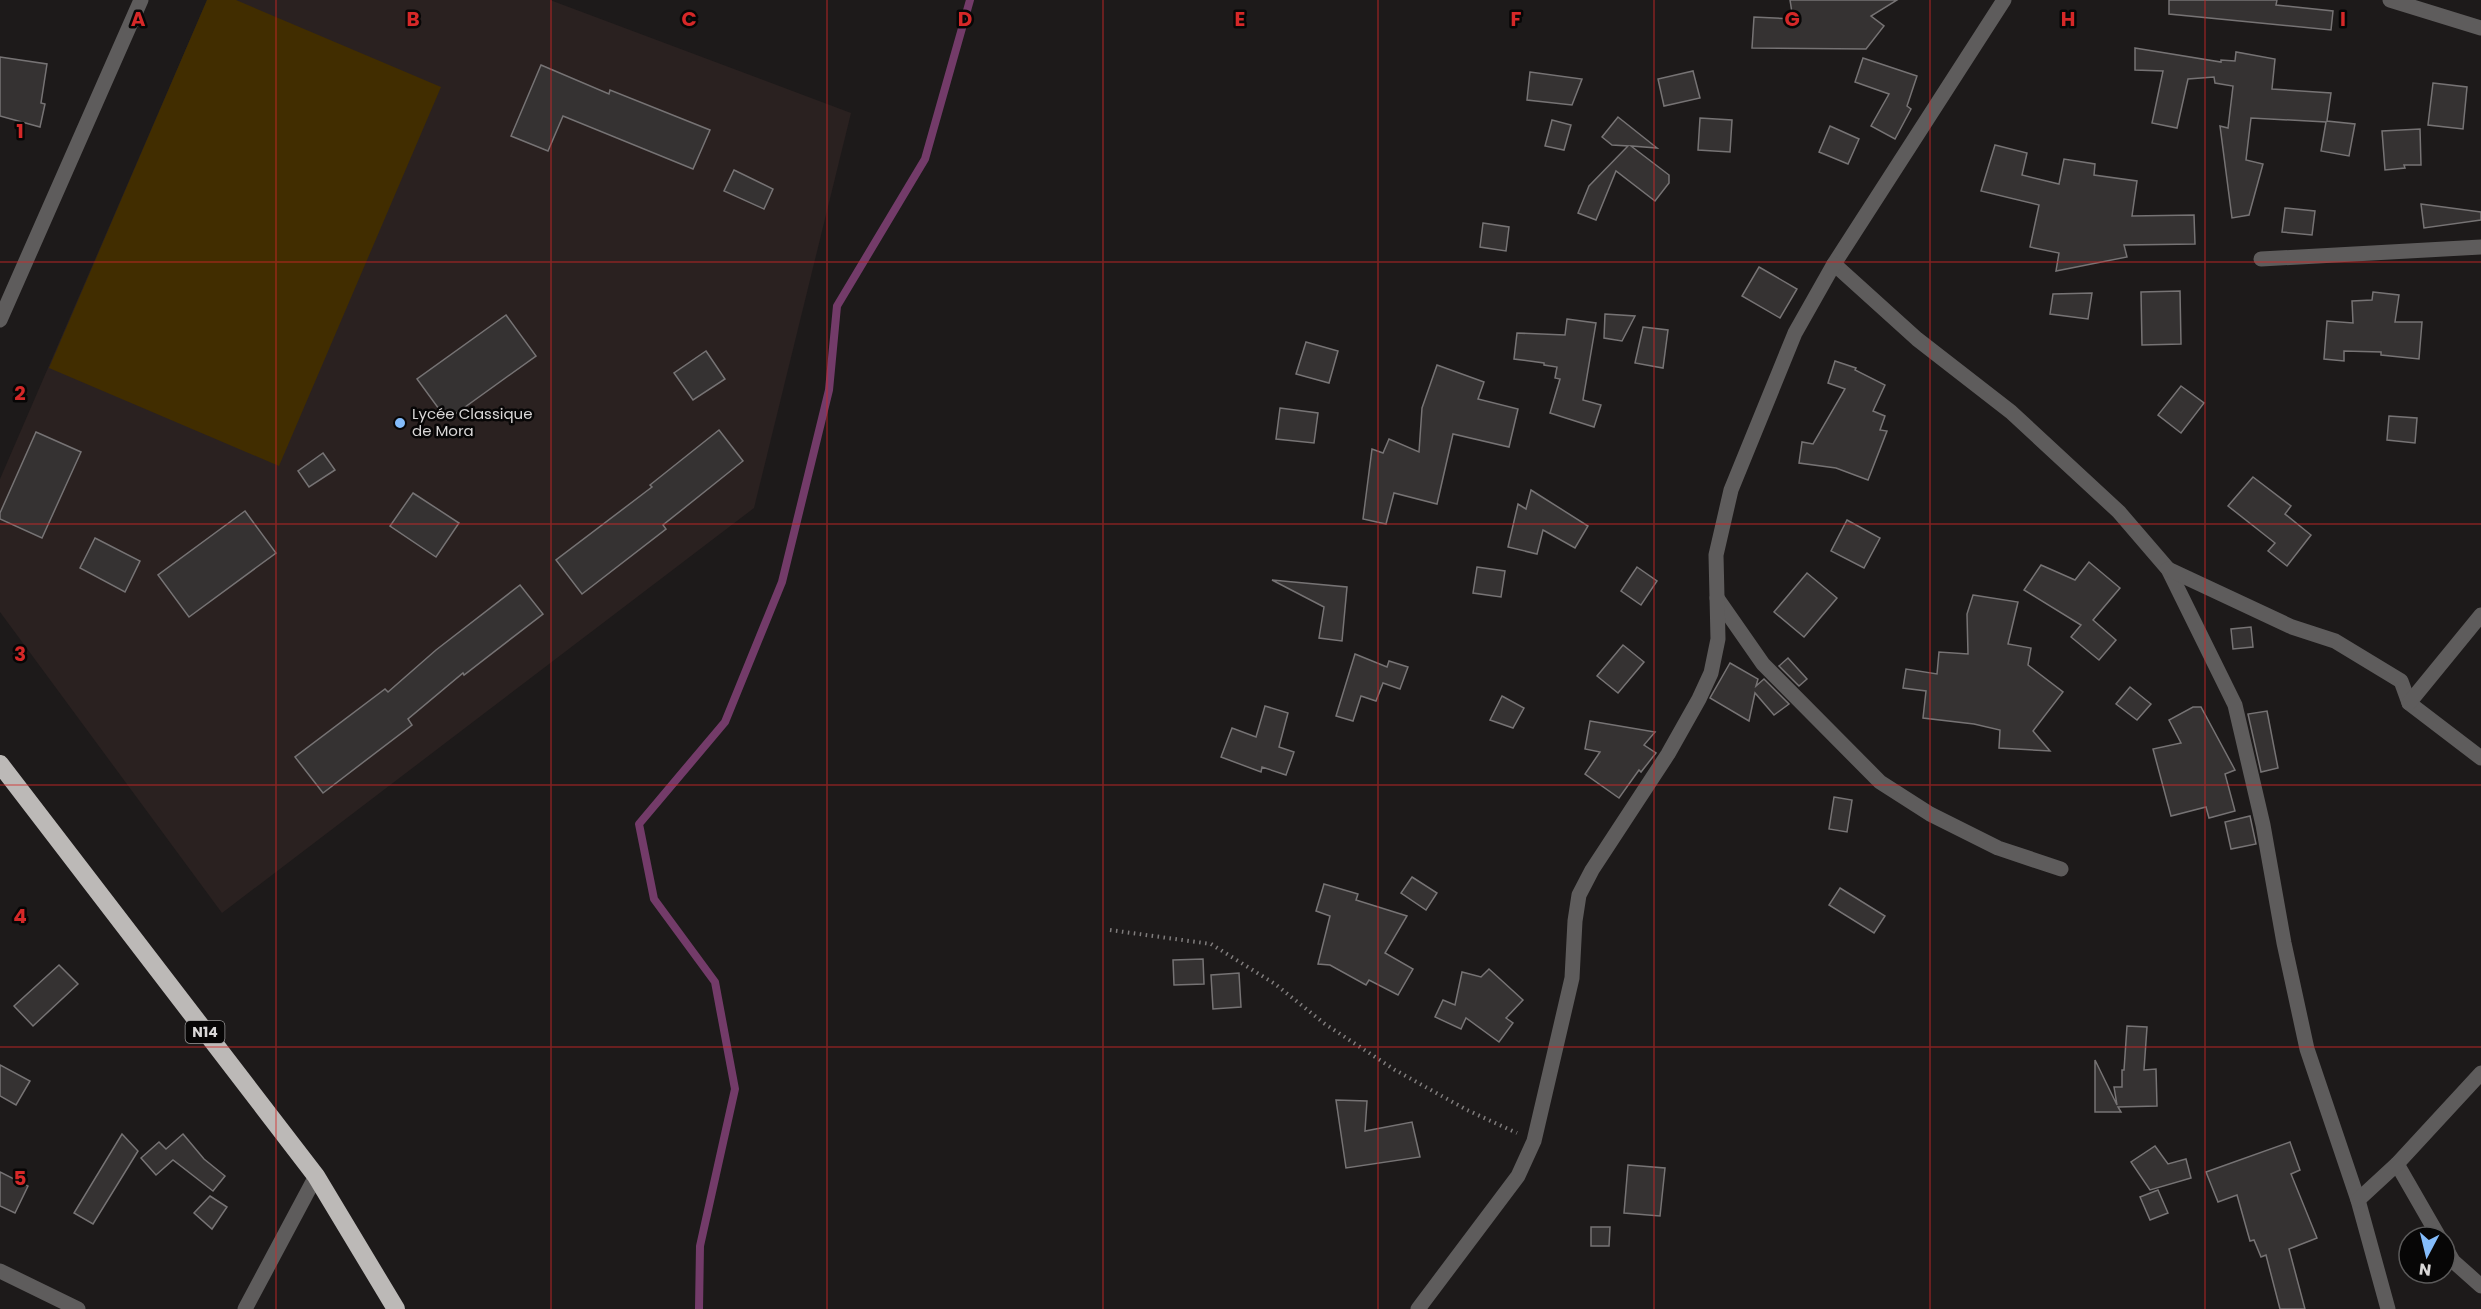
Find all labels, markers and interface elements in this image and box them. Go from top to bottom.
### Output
text: A [131,5,146,33]
text: B [406,5,420,33]
text: C [681,5,697,33]
text: D [958,5,972,33]
text: E [1235,5,1245,33]
text: F [1511,5,1522,33]
text: G [1784,5,1800,33]
text: H [2061,5,2075,33]
text: I [2340,5,2346,33]
text: 1 [16,117,24,145]
text: 2 [14,379,26,407]
place label: Lycée Classique de Mora [412,403,532,441]
marker: Lycée Classique de Mora [393,416,407,430]
text: 3 [14,640,26,668]
text: 4 [13,902,27,930]
road number: N14 [186,1021,224,1043]
text: 5 [14,1164,27,1192]
north arrow [2397,1225,2457,1285]
text: N [2418,1257,2433,1282]

